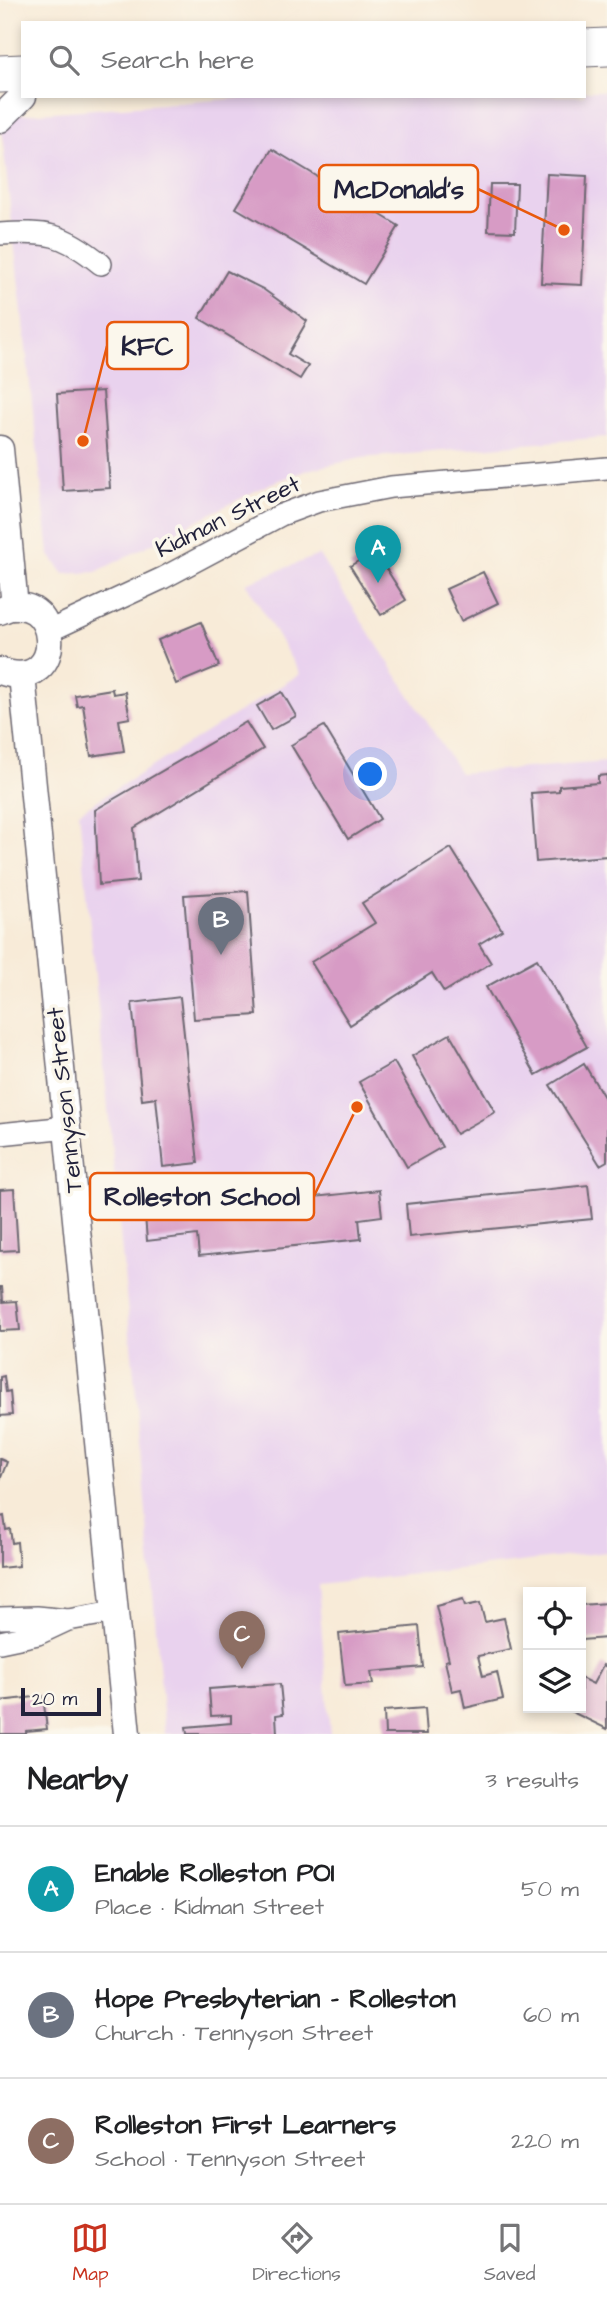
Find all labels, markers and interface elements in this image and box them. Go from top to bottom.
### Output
search box [21,21,586,98]
icon: search [45,41,83,79]
text: Search here [101,42,254,78]
callout: McDonald's [319,165,478,212]
text: McDonald's [334,172,464,208]
callout: KFC [107,322,188,369]
text: KFC [121,329,174,365]
street label: Kidman Street [150,467,306,567]
pin: A [355,525,401,583]
your location [353,757,387,791]
pin: B [198,897,244,955]
street label: Tennyson Street [38,1005,93,1194]
callout: Rolleston School [90,1173,314,1220]
text: Rolleston School [104,1179,300,1215]
map controls [523,1587,586,1713]
button: locate [523,1587,586,1650]
pin: C [219,1611,265,1669]
button: layers [523,1650,586,1713]
scale bar [21,1685,102,1717]
text: 20 m [32,1686,77,1713]
text: Nearby [28,1759,128,1801]
text: 3 results [485,1764,579,1796]
text: Enable Rolleston POI [95,1855,335,1891]
text: A [44,1873,58,1905]
text: 50 m [521,1873,579,1905]
text: Place · Kidman Street [95,1891,324,1923]
text: Hope Presbyterian - Rolleston [95,1981,456,2017]
text: B [43,1999,59,2031]
text: 60 m [523,1999,579,2031]
text: Church · Tennyson Street [95,2017,373,2049]
text: Rolleston First Learners [95,2107,396,2143]
text: C [43,2125,59,2157]
text: 220 m [511,2125,579,2157]
text: School · Tennyson Street [95,2143,365,2175]
tab: Map [71,2219,109,2288]
tab: Directions [252,2219,341,2288]
tab: Saved [484,2219,535,2288]

